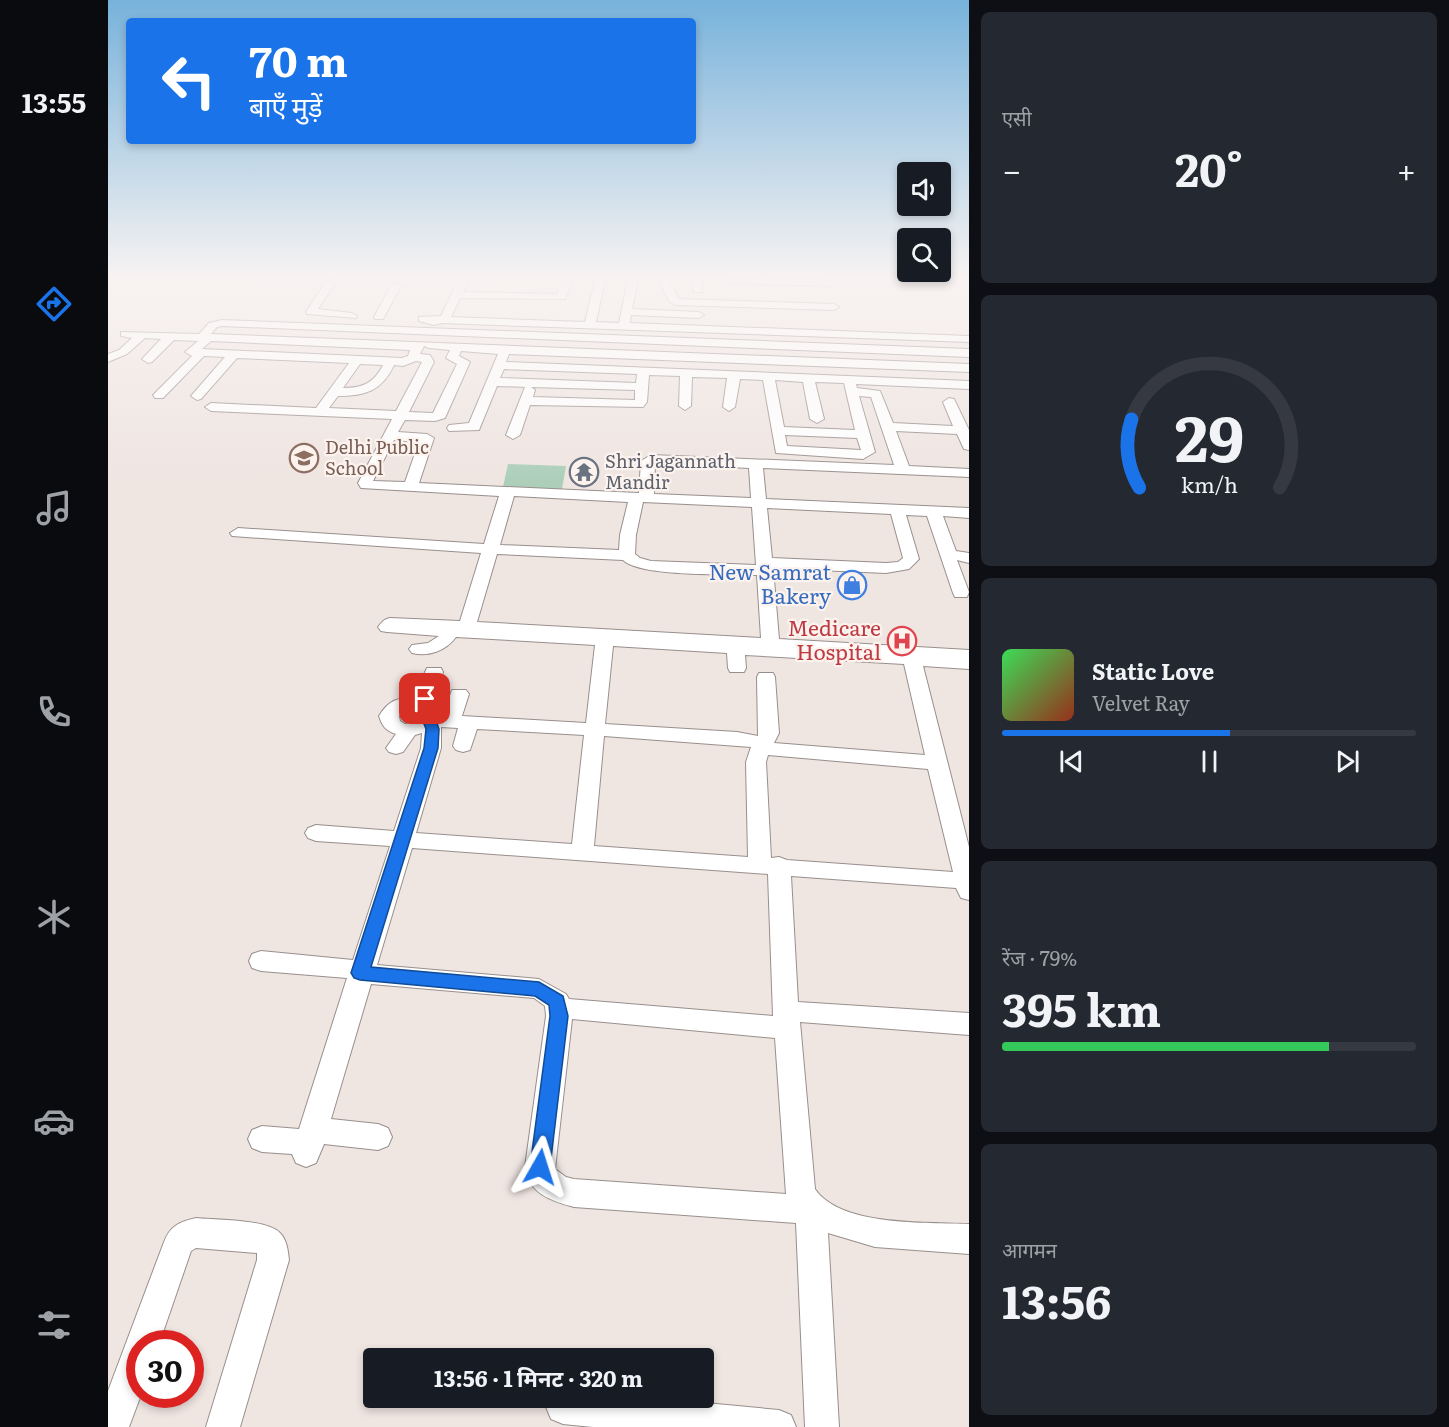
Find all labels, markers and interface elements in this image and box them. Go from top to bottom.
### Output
text: 70 m [249,28,348,90]
icon: left [150,42,228,120]
text: 13:55 [22,81,86,121]
text: बाएँ मुड़ें [249,85,322,125]
text: एसी [1002,102,1032,132]
text: 20° [1175,134,1243,201]
text: − [1002,144,1021,193]
text: + [1397,144,1416,193]
map controls [897,162,951,282]
button: sound [897,162,951,216]
button: search [897,228,951,282]
icon: directions [33,283,75,325]
text: 29 [1174,389,1244,481]
place label: Delhi Public School [325,433,429,481]
school or university icon: Delhi Public School [288,442,320,474]
place label: Shri Jagannath Mandir [605,447,736,495]
temple icon: Shri Jagannath Mandir [568,456,600,488]
text: km/h [1180,468,1238,500]
icon: music [33,487,75,529]
place label: New Samrat Bakery [709,555,832,610]
shop icon: New Samrat Bakery [836,569,868,601]
place label: Medicare Hospital [787,611,881,666]
hospital icon: Medicare Hospital [886,625,918,657]
text: Static Love [1092,654,1214,687]
pin [399,673,450,724]
icon: arrive [408,682,441,715]
text: Velvet Ray [1092,687,1190,717]
icon: phone [33,691,75,733]
icon: previous [1055,745,1088,778]
icon: pause [1193,745,1226,778]
icon: next [1331,745,1364,778]
icon: climate [33,896,75,938]
text: रेंज · 79% [1002,942,1077,972]
text: 395 km [1002,974,1161,1041]
icon: car [33,1100,75,1142]
position arrow [508,1135,572,1199]
text: आगमन [1002,1234,1057,1264]
text: 13:56 [1002,1266,1111,1333]
icon: filters [33,1304,75,1346]
speed limit sign: 30 [126,1330,204,1408]
text: 13:56 · 1 मिनट · 320 m [434,1361,643,1394]

